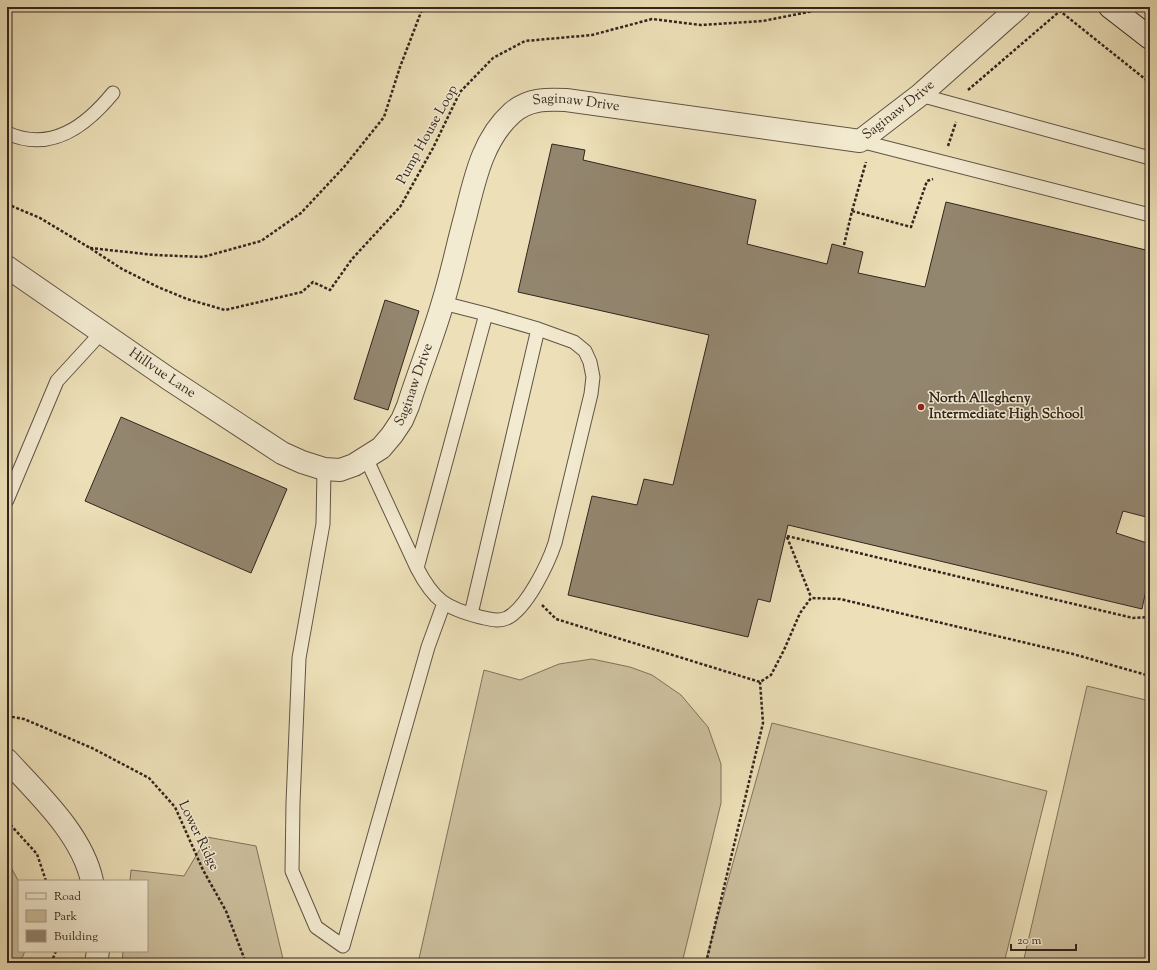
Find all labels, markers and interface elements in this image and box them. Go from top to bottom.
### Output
street label: Saginaw Drive [859,76,940,145]
street label: Pump House Loop [392,81,464,188]
street label: Saginaw Drive [531,90,621,117]
street label: Saginaw Drive [390,341,439,431]
street label: Hillvue Lane [124,344,199,404]
place label: North Allegheny Intermediate High School [929,389,1084,425]
marker: North Allegheny Intermediate High School [916,402,926,412]
street label: Lower Ridge [172,798,224,874]
legend [18,880,148,952]
text: Road [54,888,81,906]
text: Park [54,908,77,926]
scale bar [1011,926,1076,952]
text: Building [54,928,98,946]
text: 20 m [1017,932,1042,950]

